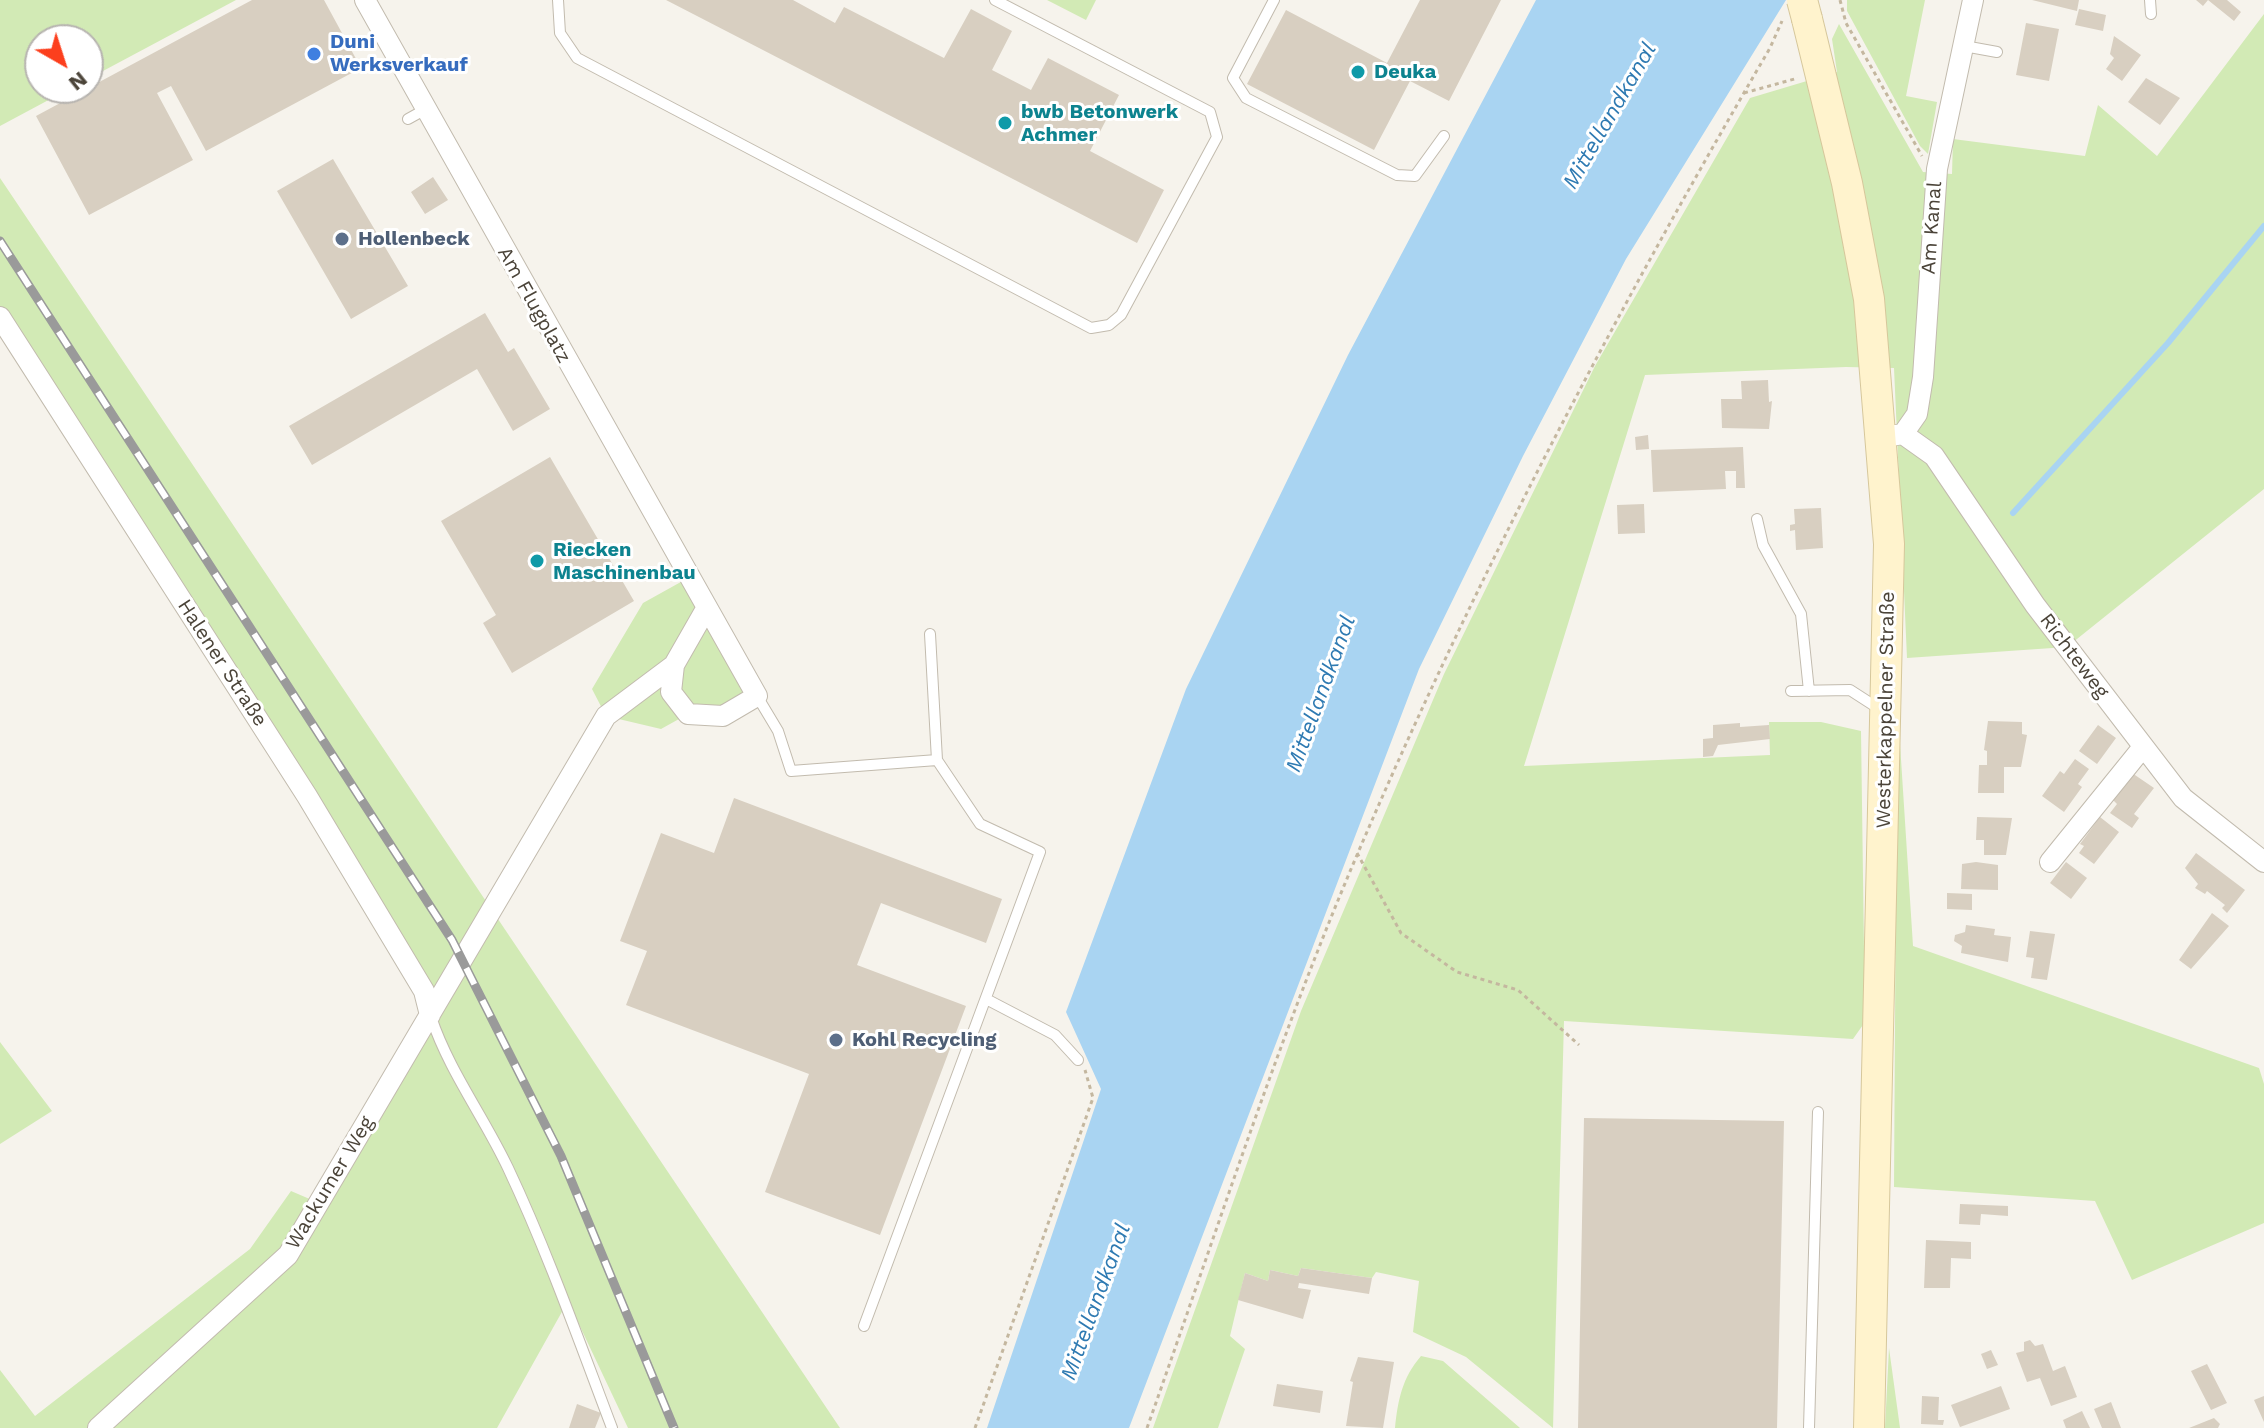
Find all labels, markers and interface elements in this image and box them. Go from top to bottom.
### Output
north arrow [24,24,104,104]
place label: Duni Werksverkauf [330,30,468,77]
water label: Mittellandkanal [1557,38,1663,194]
marker: Duni Werksverkauf [305,45,323,63]
place label: Deuka [1374,60,1436,84]
marker: Deuka [1349,63,1367,81]
text: N [64,67,92,96]
place label: bwb Betonwerk Achmer [1021,100,1178,147]
marker: bwb Betonwerk Achmer [996,114,1014,132]
street label: Am Kanal [1917,181,1947,275]
place label: Hollenbeck [358,227,470,251]
marker: Hollenbeck [333,230,351,248]
street label: Am Flugplatz [492,243,576,367]
place label: Riecken Maschinenbau [553,538,696,585]
marker: Riecken Maschinenbau [528,552,546,570]
street label: Westerkappelner Straße [1872,591,1900,829]
street label: Halener Straße [172,595,272,731]
street label: Richteweg [2034,609,2114,703]
water label: Mittellandkanal [1280,612,1362,776]
place label: Kohl Recycling [852,1028,996,1052]
marker: Kohl Recycling [827,1031,845,1049]
street label: Wackumer Weg [281,1112,379,1254]
water label: Mittellandkanal [1055,1220,1137,1384]

